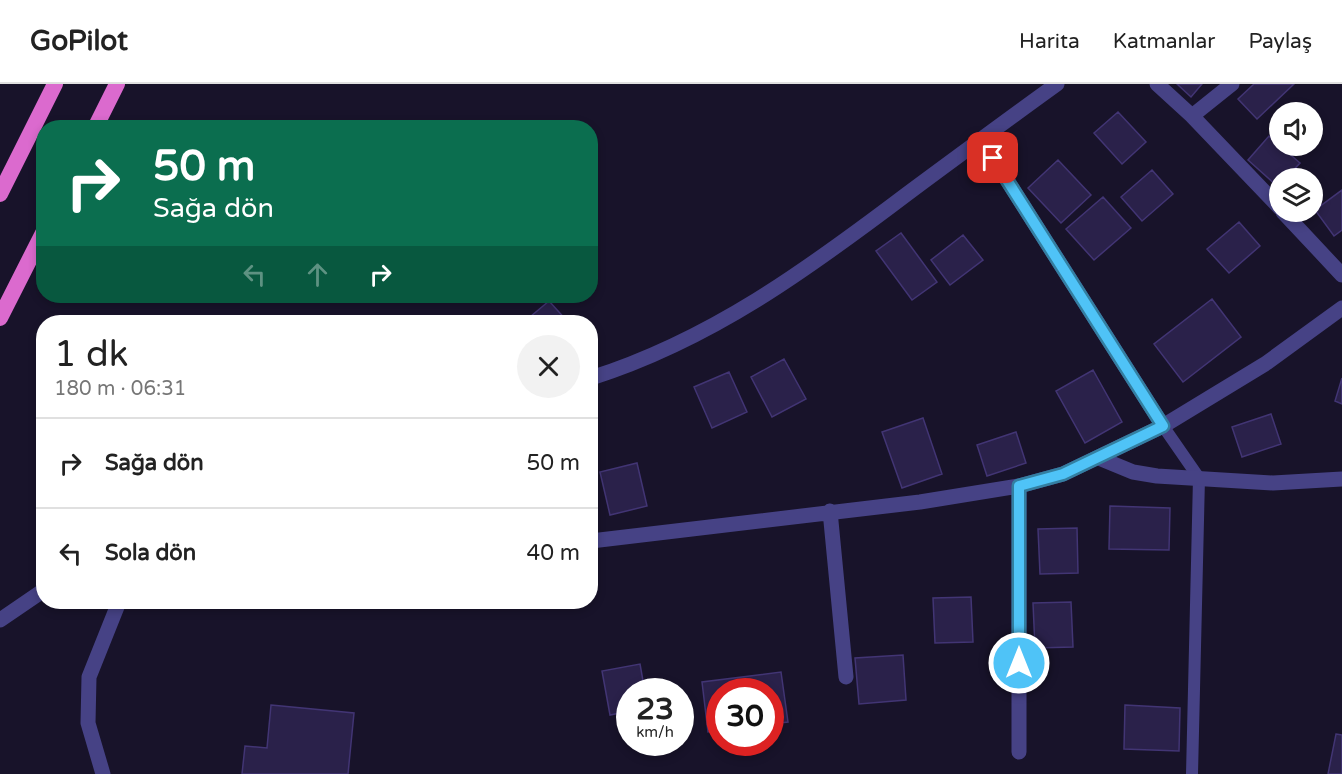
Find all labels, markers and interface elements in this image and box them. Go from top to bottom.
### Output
text: GoPilot [30,24,128,58]
text: Harita [1019,29,1080,54]
text: Katmanlar [1113,29,1215,54]
text: Paylaş [1248,29,1312,54]
map controls [1269,102,1323,222]
button: sound [1269,102,1323,156]
pin [967,132,1018,183]
text: 50 m [153,141,255,192]
icon: arrive [976,141,1009,174]
icon: right [54,144,132,222]
button: layers [1269,168,1323,222]
text: Sağa dön [153,192,274,225]
icon: left [238,258,271,291]
icon: ahead [301,258,334,291]
icon: right [364,258,397,291]
text: 1 dk [54,333,128,376]
button: close [517,335,580,398]
text: 180 m · 06:31 [54,377,186,401]
icon: right [54,447,87,480]
text: Sağa dön [105,450,204,476]
text: 50 m [526,450,580,476]
icon: left [54,537,87,570]
text: Sola dön [105,540,196,566]
text: 40 m [526,540,580,566]
position arrow [987,631,1051,695]
speed limit sign: 30 [706,678,784,756]
text: 23 [636,691,674,728]
text: km/h [636,723,674,741]

